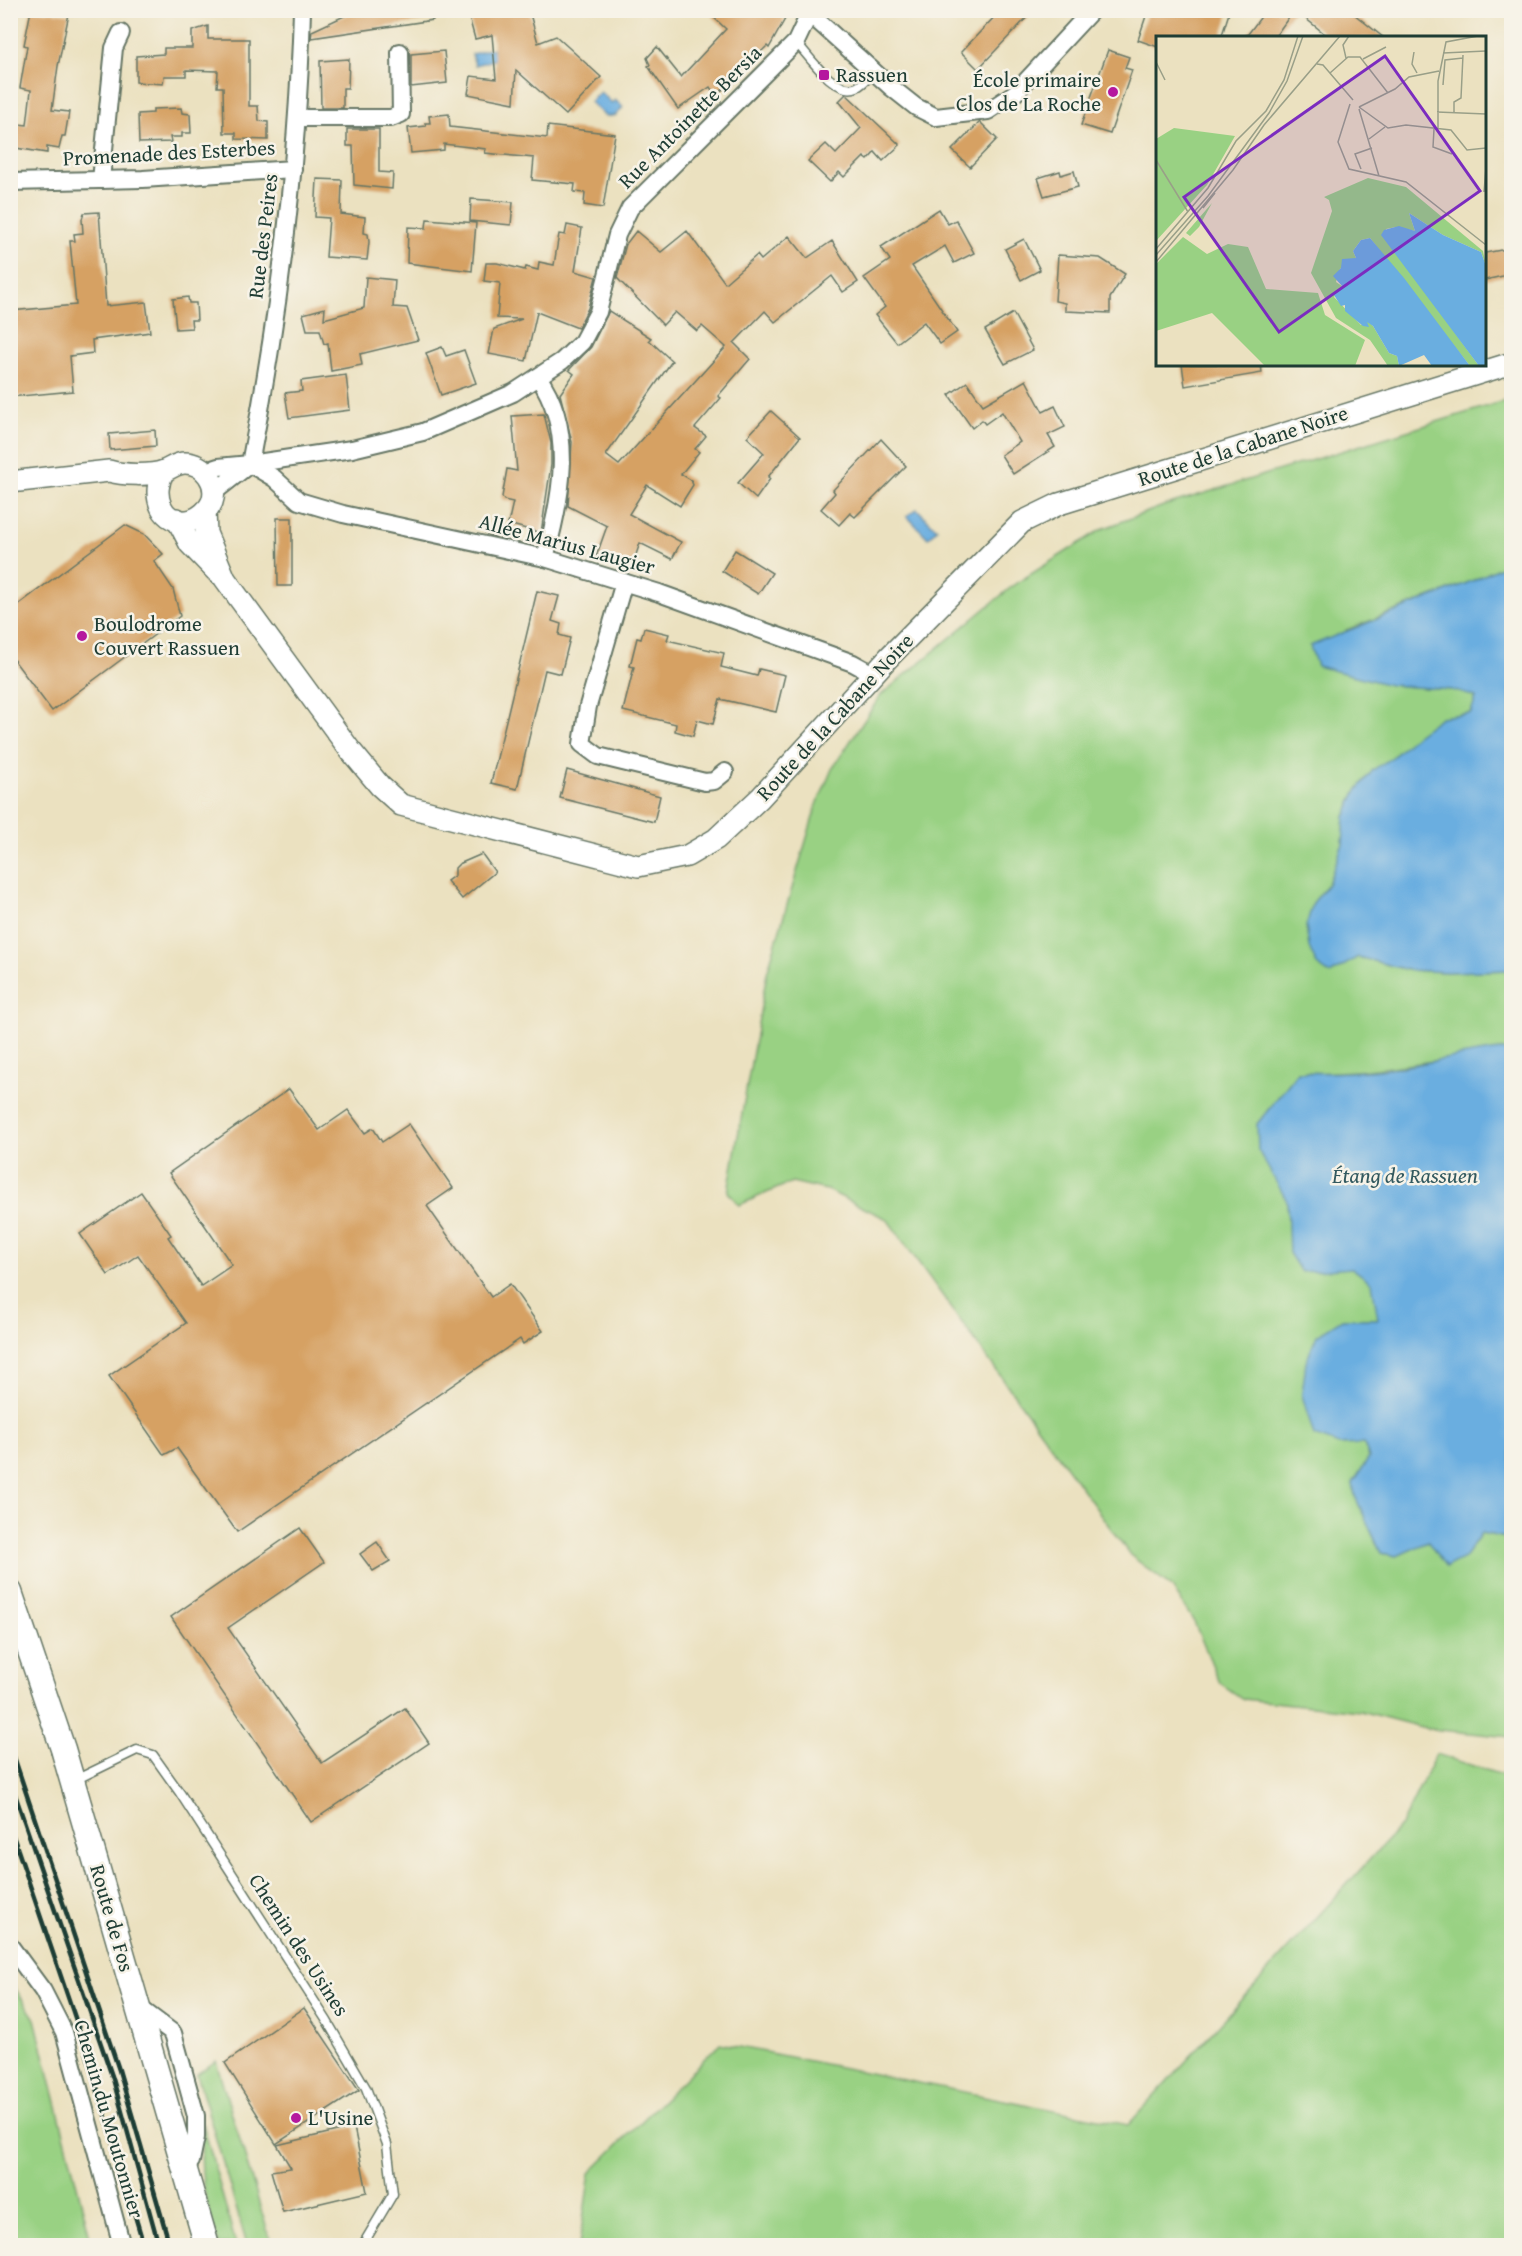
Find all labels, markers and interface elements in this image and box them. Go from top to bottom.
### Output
inset map [1156,36,1486,366]
street label: Rue Antoinette Bersia [611,38,769,195]
place label: Rassuen [836,59,908,90]
place label: École primaire Clos de La Roche [956,64,1101,119]
marker: Rassuen [817,68,831,82]
marker: École primaire Clos de La Roche [1106,85,1120,99]
street label: Promenade des Esterbes [62,131,276,174]
street label: Rue des Peires [239,172,286,300]
street label: Route de la Cabane Noire [1134,397,1352,494]
street label: Allée Marius Laugier [476,505,659,582]
place label: Boulodrome Couvert Rassuen [94,608,240,663]
street label: Route de la Cabane Noire [749,626,921,807]
marker: Boulodrome Couvert Rassuen [75,629,89,643]
water label: Étang de Rassuen [1331,1159,1478,1191]
street label: Route de Fos [82,1861,143,1975]
street label: Chemin des Usines [242,1867,357,2022]
street label: Chemin du Moutonnier [66,2016,153,2222]
place label: L'Usine [308,2102,373,2133]
marker: L'Usine [289,2111,303,2125]

